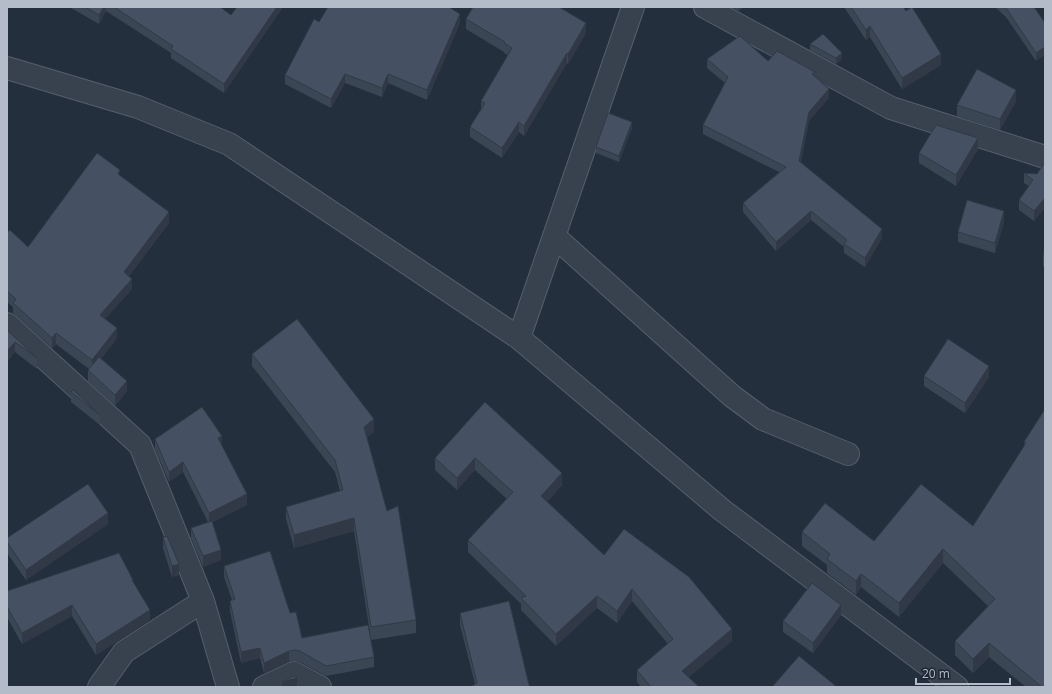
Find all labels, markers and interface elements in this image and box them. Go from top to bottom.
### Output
scale bar [916,660,1010,686]
text: 20 m [922,665,950,682]

